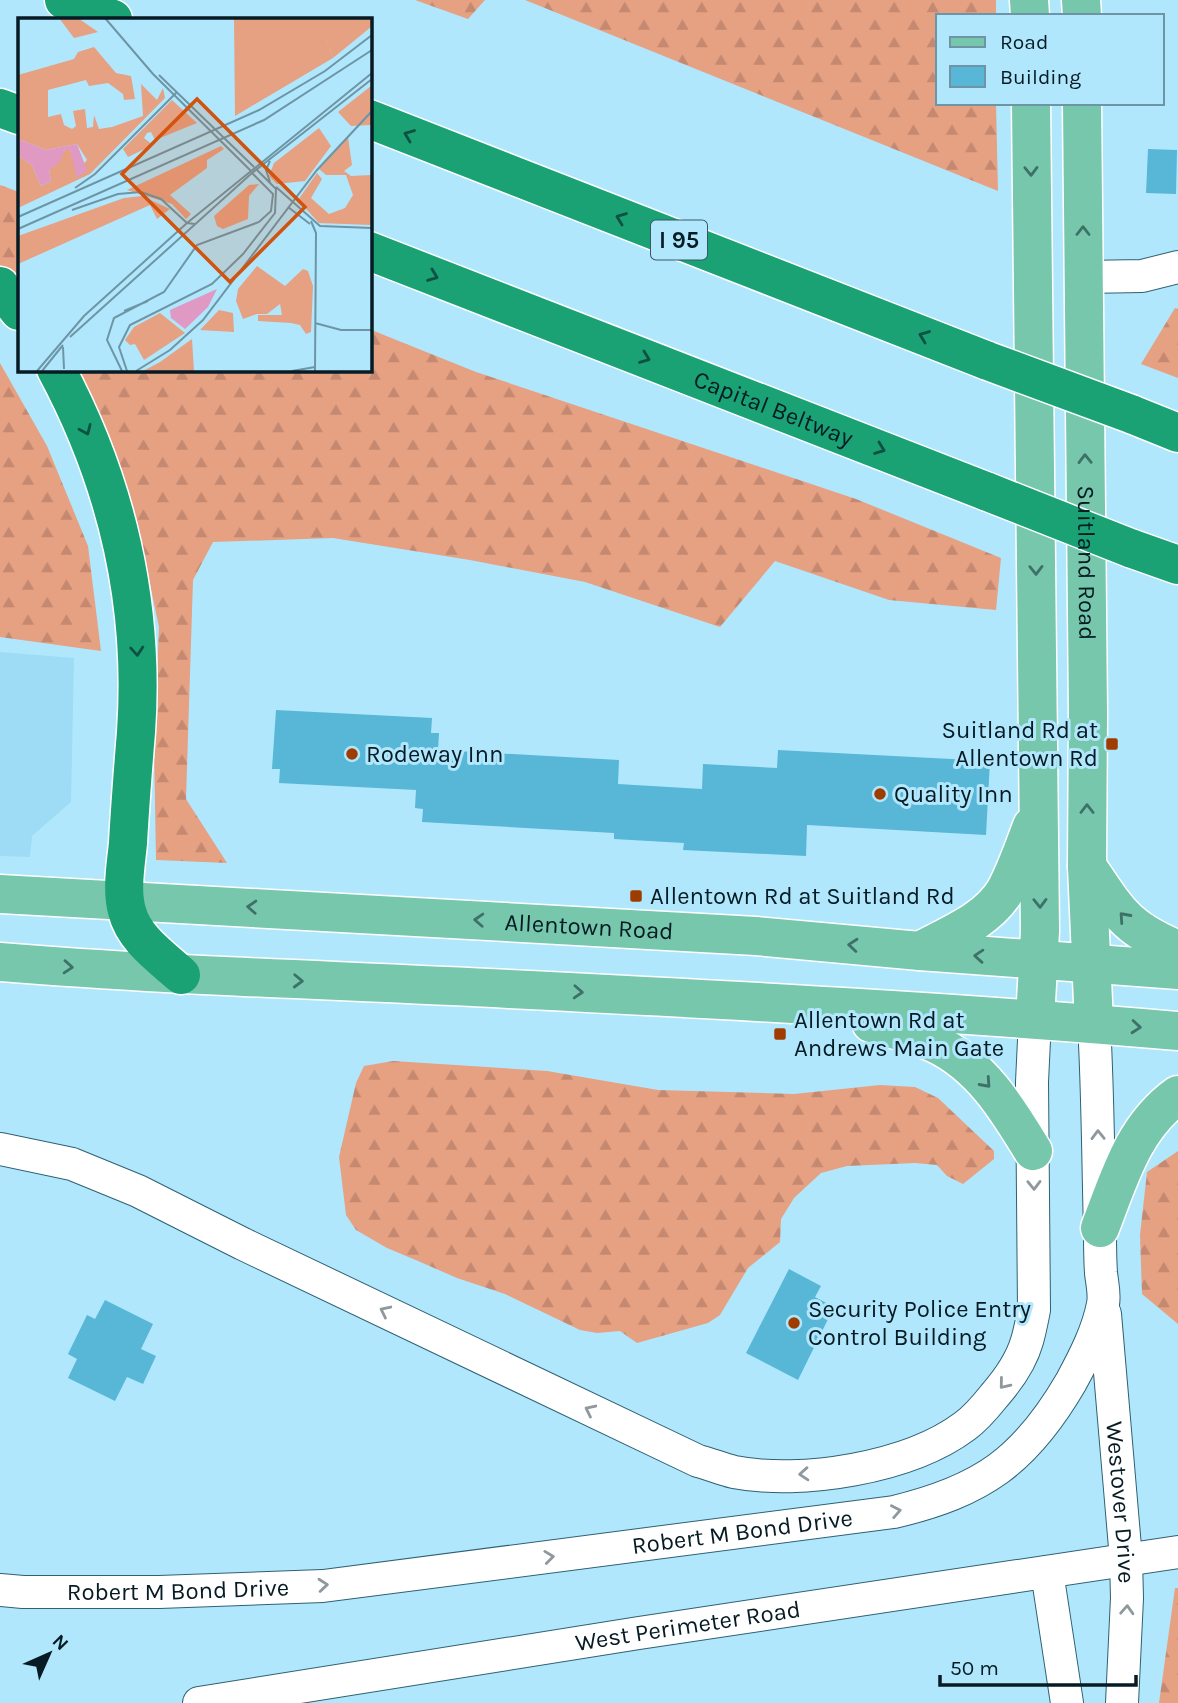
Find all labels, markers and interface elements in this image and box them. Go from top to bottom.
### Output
legend [936,14,1164,105]
inset map [18,18,371,371]
text: Road [1000,30,1048,54]
text: Building [1000,65,1081,89]
one-way arrow [404,129,416,143]
one-way arrow [1023,167,1039,177]
one-way arrow [616,212,628,226]
road number: I 95 [651,220,707,260]
one-way arrow [1075,226,1091,236]
one-way arrow [426,267,438,281]
one-way arrow [919,330,931,344]
one-way arrow [638,350,650,364]
street label: Capital Beltway [690,365,857,452]
one-way arrow [78,423,92,436]
one-way arrow [873,441,885,455]
one-way arrow [1077,453,1093,464]
street label: Suitland Road [1072,485,1101,641]
one-way arrow [1028,566,1044,576]
one-way arrow [129,646,144,657]
place label: Suitland Rd at Allentown Rd [942,716,1098,772]
marker: Suitland Rd at Allentown Rd [1104,736,1120,752]
place label: Rodeway Inn [366,740,504,768]
marker: Rodeway Inn [344,746,360,762]
place label: Quality Inn [894,780,1013,808]
marker: Quality Inn [872,786,888,802]
one-way arrow [1079,803,1095,814]
place label: Allentown Rd at Suitland Rd [650,882,955,910]
marker: Allentown Rd at Suitland Rd [628,888,644,904]
one-way arrow [1032,899,1048,909]
one-way arrow [246,900,257,915]
street label: Allentown Road [504,908,674,945]
one-way arrow [1120,912,1133,925]
one-way arrow [473,913,484,928]
one-way arrow [847,938,858,953]
one-way arrow [974,949,985,964]
one-way arrow [63,960,74,975]
one-way arrow [293,973,304,988]
one-way arrow [573,985,584,1000]
place label: Allentown Rd at Andrews Main Gate [794,1006,1004,1062]
one-way arrow [1131,1019,1142,1034]
marker: Allentown Rd at Andrews Main Gate [772,1026,788,1042]
one-way arrow [978,1075,991,1088]
one-way arrow [1090,1129,1106,1140]
one-way arrow [1026,1180,1042,1191]
place label: Security Police Entry Control Building [808,1295,1031,1351]
one-way arrow [380,1306,392,1320]
marker: Security Police Entry Control Building [786,1315,802,1331]
one-way arrow [1000,1376,1012,1389]
one-way arrow [585,1404,597,1418]
street label: Westover Drive [1100,1420,1141,1584]
one-way arrow [799,1466,810,1481]
street label: Robert M Bond Drive [630,1503,854,1560]
one-way arrow [890,1504,902,1519]
one-way arrow [543,1549,555,1564]
street label: Robert M Bond Drive [67,1573,290,1606]
one-way arrow [318,1578,329,1593]
street label: West Perimeter Road [573,1595,803,1657]
one-way arrow [1119,1605,1134,1616]
north arrow [14,1619,84,1689]
text: N [48,1630,73,1655]
scale bar [940,1644,1136,1688]
text: 50 m [950,1656,999,1680]

